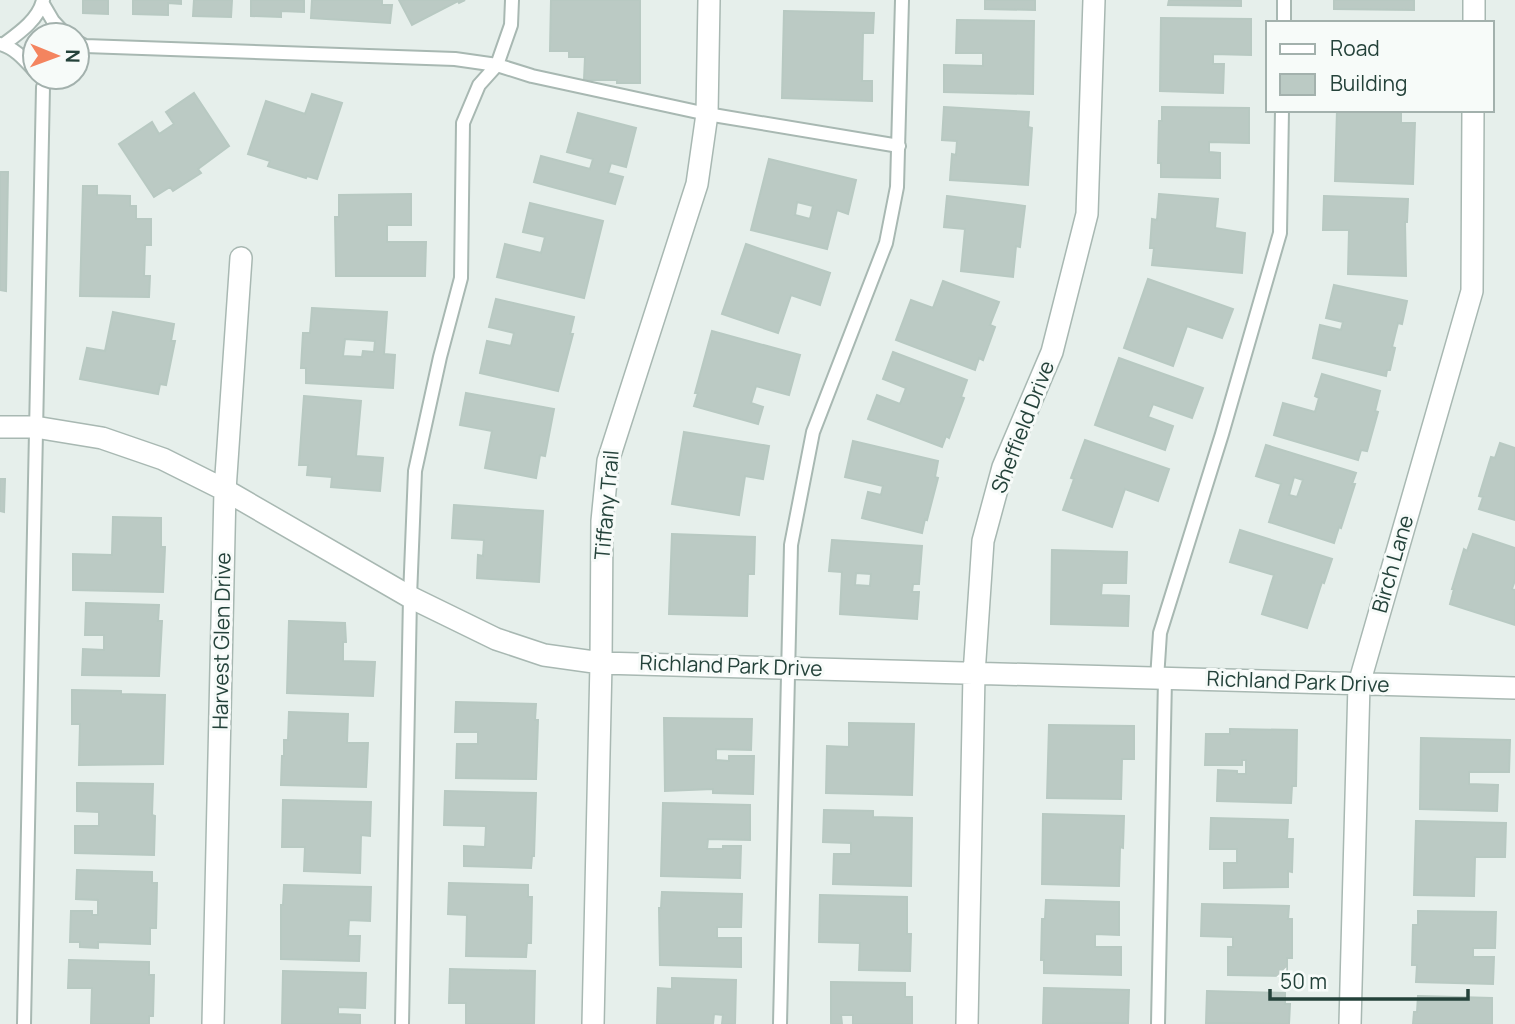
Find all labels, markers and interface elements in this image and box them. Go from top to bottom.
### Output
north arrow [21,21,91,91]
legend [1266,21,1494,112]
text: Road [1330,34,1380,62]
text: N [60,49,86,63]
text: Building [1330,69,1407,97]
street label: Sheffield Drive [984,356,1060,497]
street label: Tiffany Trail [587,449,625,561]
street label: Birch Lane [1365,512,1419,616]
street label: Harvest Glen Drive [205,552,237,730]
street label: Richland Park Drive [639,648,823,682]
street label: Richland Park Drive [1206,664,1390,698]
scale bar [1270,958,1468,1002]
text: 50 m [1280,967,1327,995]

